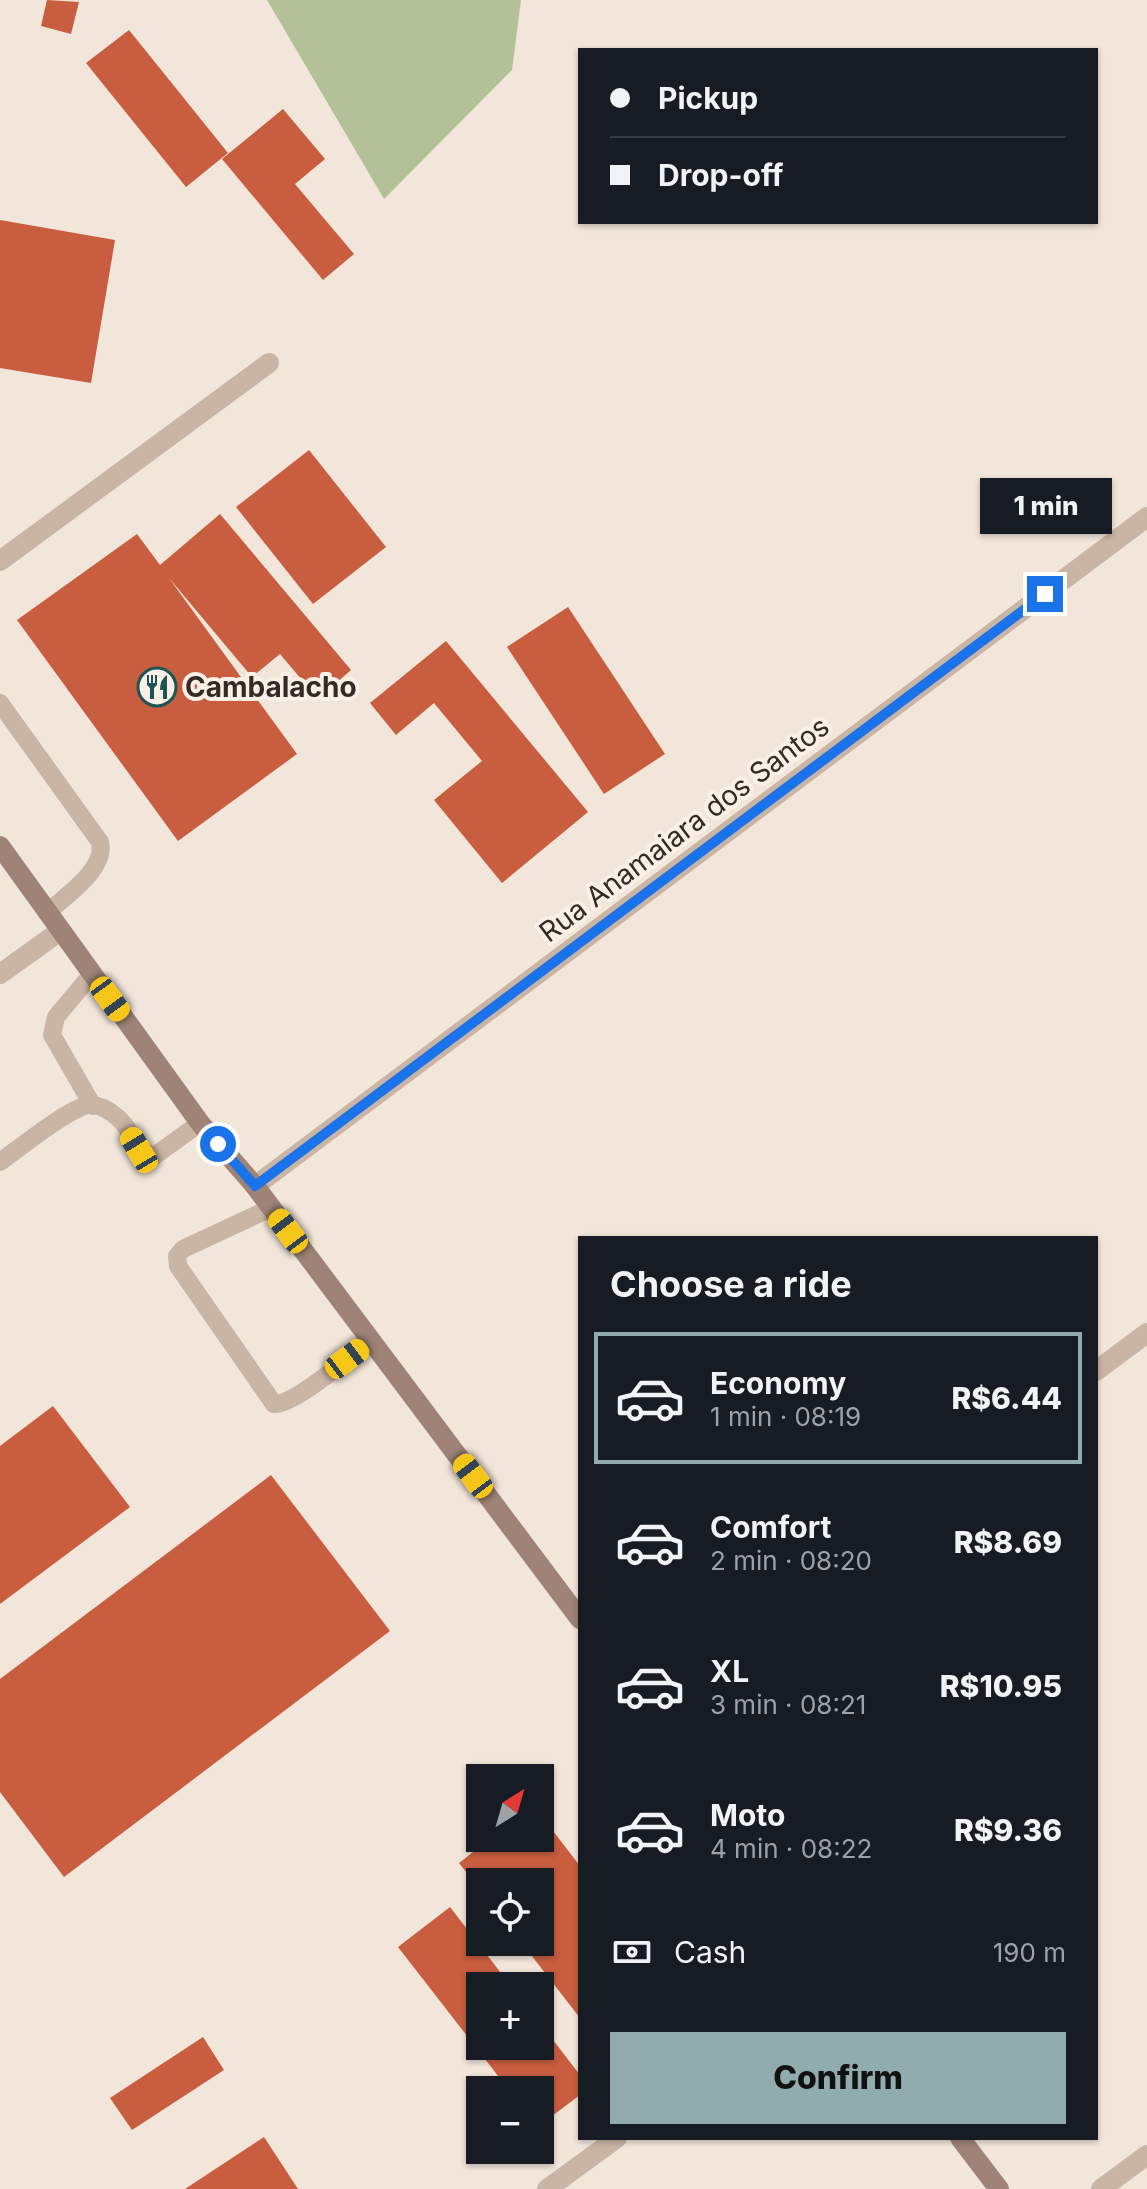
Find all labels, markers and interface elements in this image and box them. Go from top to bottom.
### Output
text: Pickup [658,80,758,116]
text: Drop-off [658,157,784,193]
callout: 1 min [979,478,1111,534]
text: 1 min [1013,490,1079,521]
route end [1027,576,1063,612]
restaurant icon: Cambalacho [136,666,178,708]
place label: Cambalacho [185,670,357,704]
street label: Rua Anamaiara dos Santos [532,709,836,949]
car [86,973,134,1025]
car [116,1123,162,1177]
route start [200,1126,236,1162]
car [264,1205,312,1257]
text: Choose a ride [610,1262,852,1306]
car [321,1335,373,1383]
icon: car [614,1362,686,1434]
text: Economy [710,1365,846,1401]
text: R$6.44 [951,1380,1062,1416]
text: 1 min · 08:19 [710,1401,861,1432]
car [449,1450,497,1502]
icon: car [614,1506,686,1578]
text: Comfort [710,1509,831,1545]
text: R$8.69 [954,1524,1062,1560]
text: 2 min · 08:20 [710,1545,872,1576]
icon: car [614,1650,686,1722]
text: XL [710,1653,749,1689]
text: R$10.95 [940,1668,1062,1704]
text: 3 min · 08:21 [710,1689,866,1720]
north arrow [466,1764,554,1852]
map controls [466,1764,554,2164]
icon: car [614,1794,686,1866]
text: Moto [710,1797,785,1833]
text: R$9.36 [954,1812,1062,1848]
text: 4 min · 08:22 [710,1833,872,1864]
button: locate [466,1868,554,1956]
icon: cash [610,1930,654,1974]
text: Cash [674,1934,746,1970]
text: 190 m [993,1937,1066,1968]
button: + [466,1972,554,2060]
button: Confirm [610,2032,1066,2124]
button: − [466,2076,554,2164]

